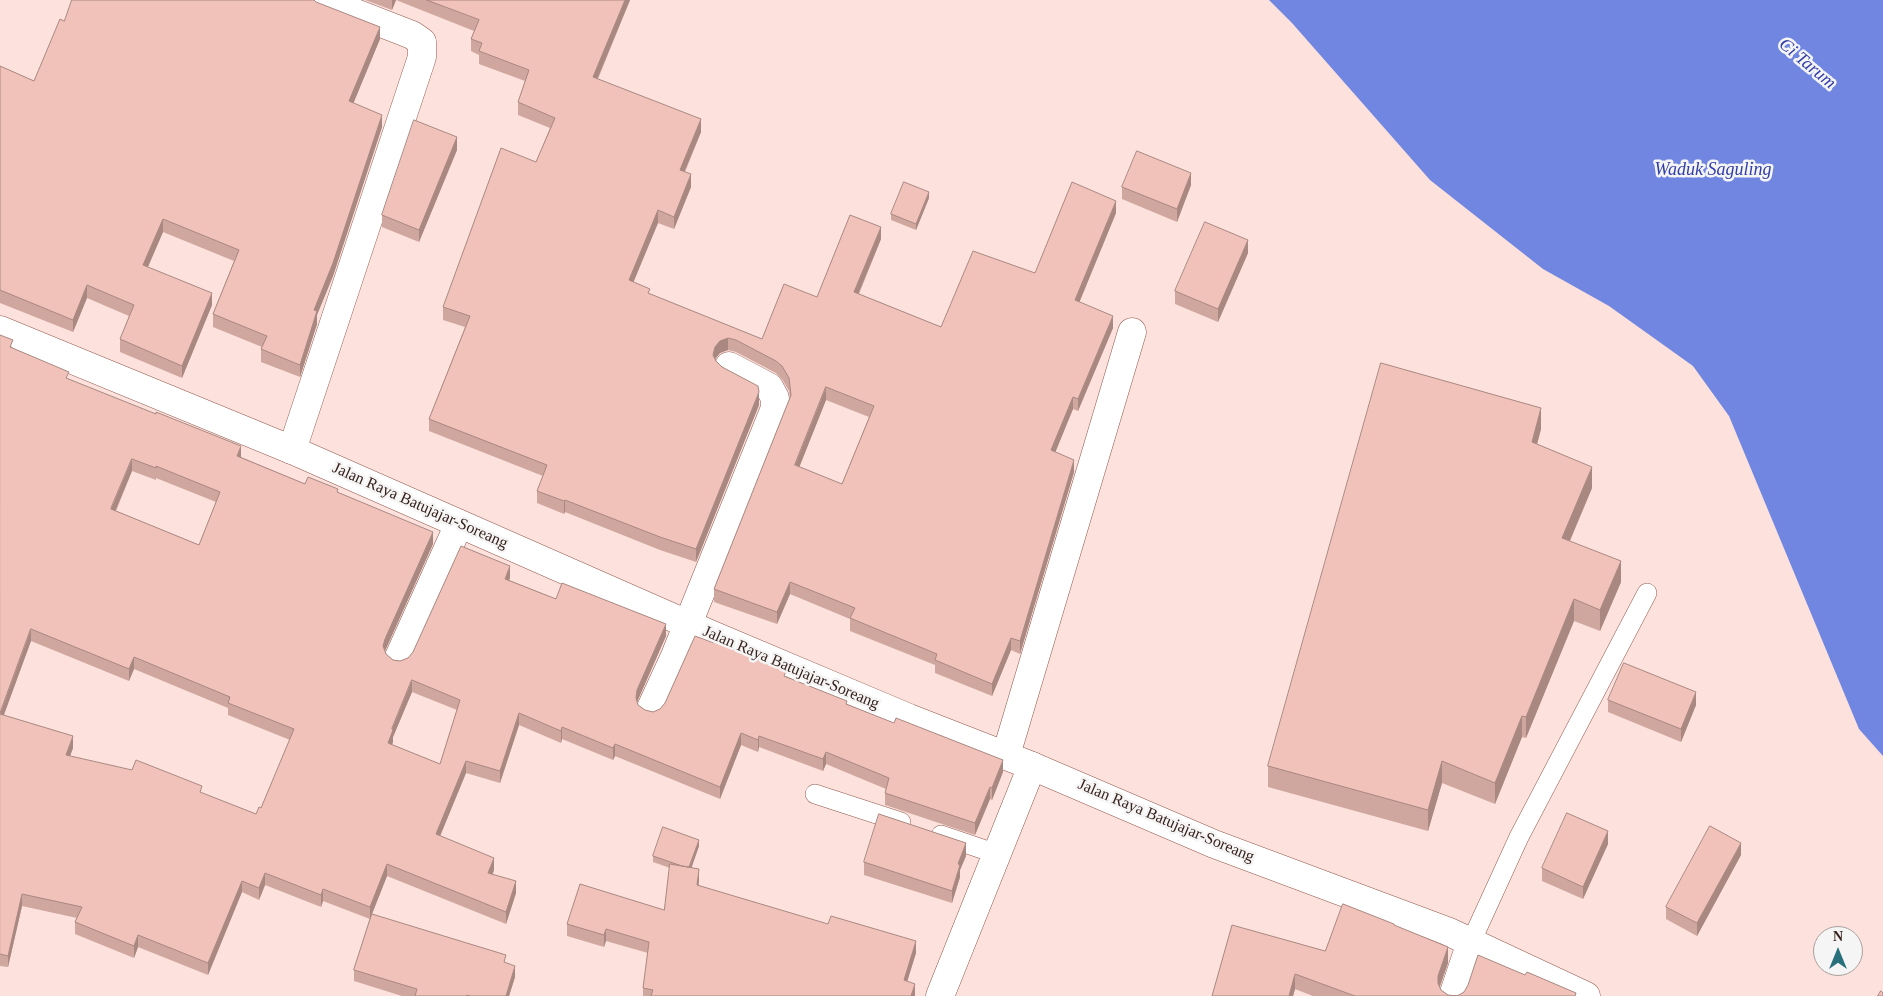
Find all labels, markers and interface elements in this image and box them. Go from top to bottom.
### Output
water label: Ci Tarum [1774,34,1840,94]
water label: Waduk Saguling [1655,159,1771,181]
street label: Jalan Raya Batujajar-Soreang [329,459,511,553]
street label: Jalan Raya Batujajar-Soreang [700,622,882,714]
street label: Jalan Raya Batujajar-Soreang [1075,775,1257,867]
north arrow [1813,926,1863,976]
text: N [1833,929,1843,944]

